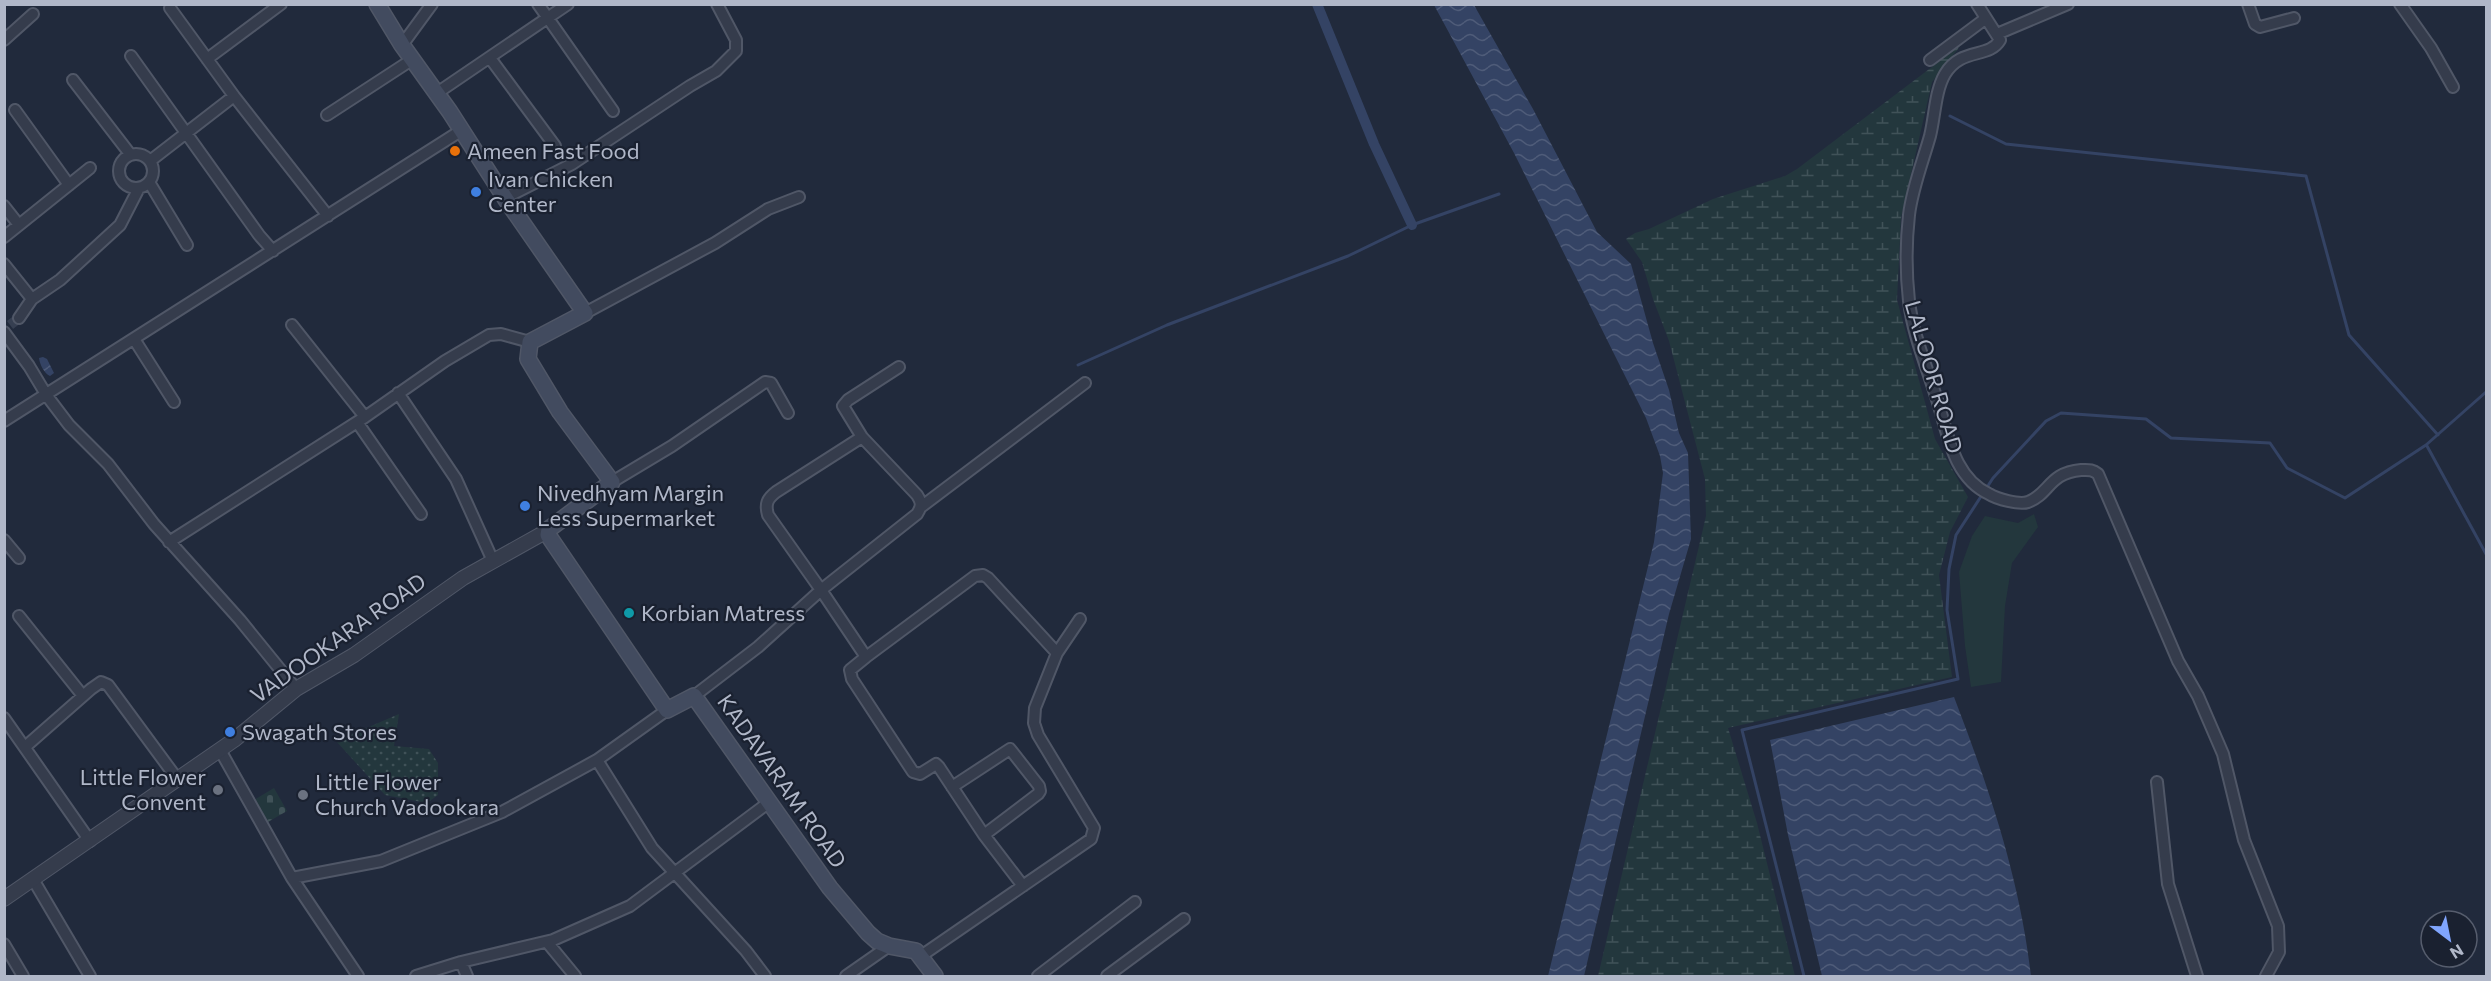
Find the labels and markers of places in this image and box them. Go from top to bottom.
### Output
place label: Ameen Fast Food [467,137,639,164]
marker: Ameen Fast Food [448,144,462,158]
place label: Ivan Chicken Center [488,165,613,217]
marker: Ivan Chicken Center [469,185,483,199]
place label: Nivedhyam Margin Less Supermarket [537,479,724,531]
marker: Nivedhyam Margin Less Supermarket [518,499,532,513]
place label: Korbian Matress [641,599,805,626]
marker: Korbian Matress [622,606,636,620]
place label: Swagath Stores [242,718,397,745]
marker: Swagath Stores [223,725,237,739]
place label: Little Flower Convent [80,763,206,815]
place label: Little Flower Church Vadookara [315,768,499,820]
marker: Little Flower Convent [211,783,225,797]
marker: Little Flower Church Vadookara [296,788,310,802]

